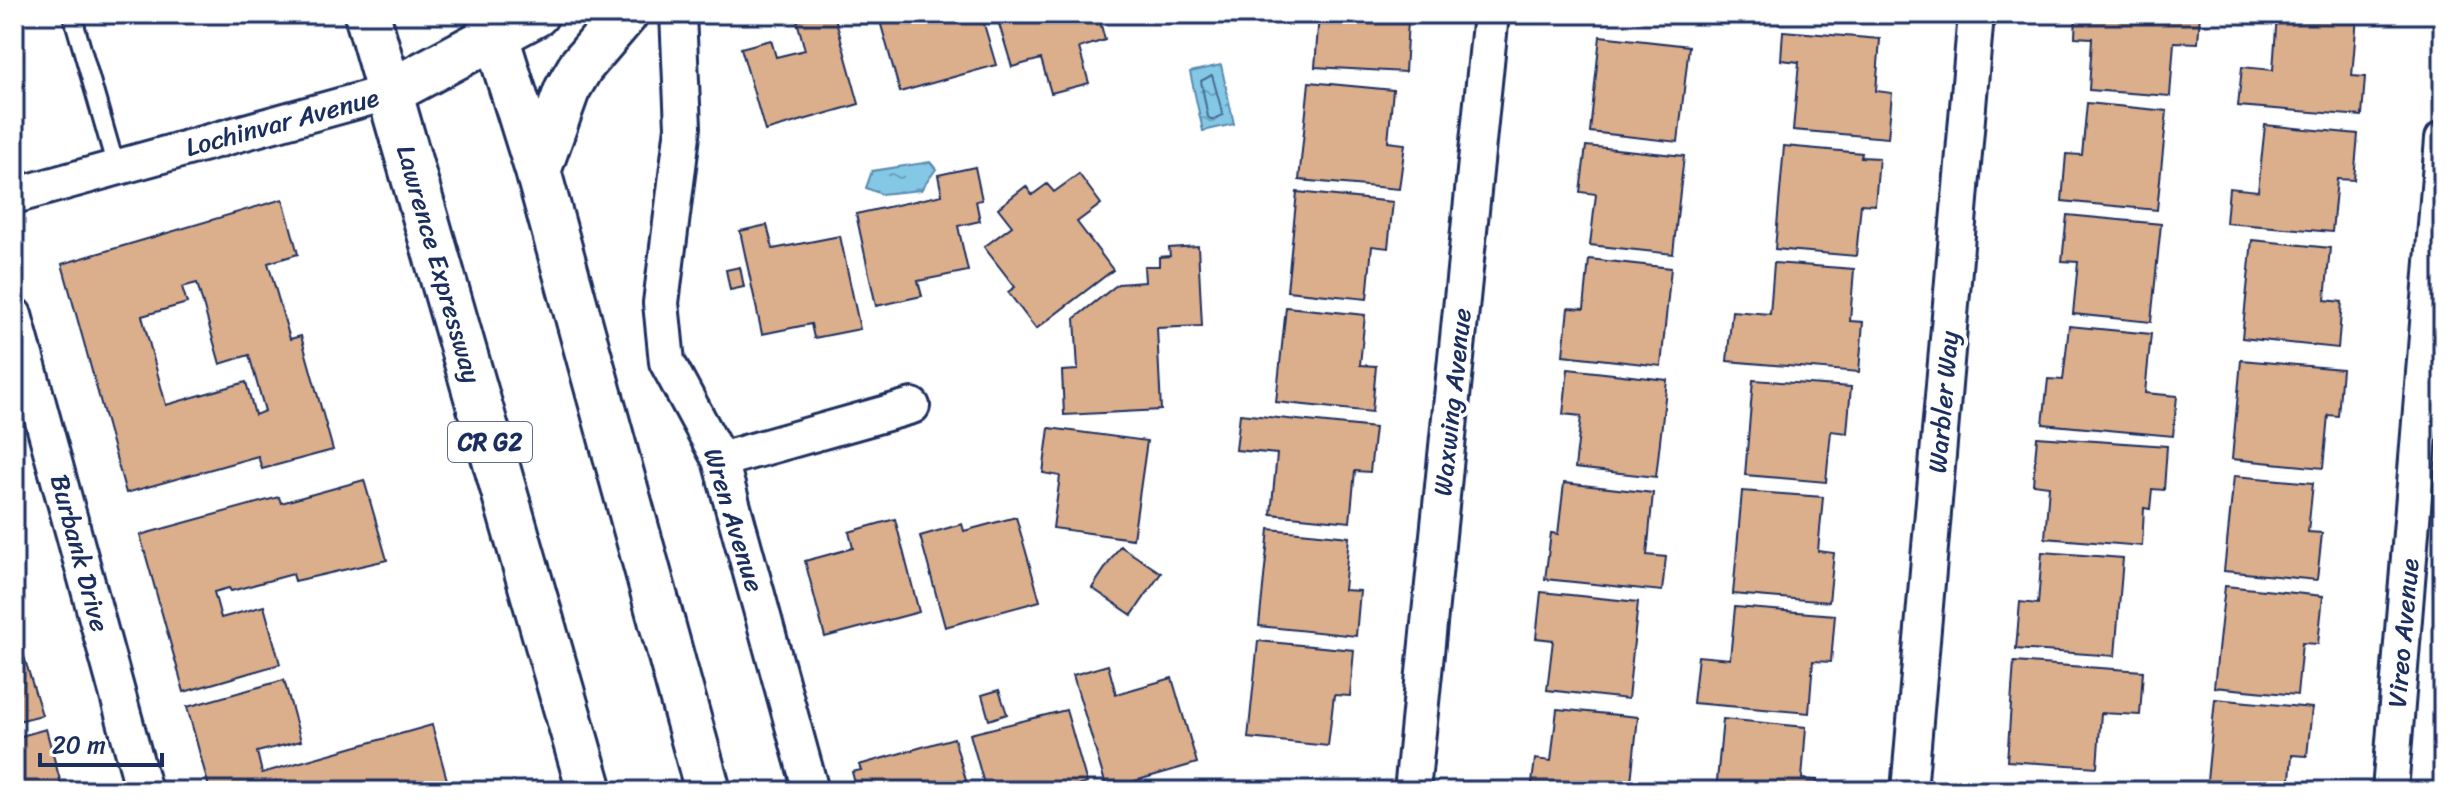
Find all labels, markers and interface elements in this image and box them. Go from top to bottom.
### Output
street label: Lochinvar Avenue [180,74,384,170]
street label: Lawrence Expressway [383,139,495,389]
street label: Waxwing Avenue [1419,306,1485,498]
street label: Warbler Way [1914,329,1972,475]
road number: CR G2 [448,422,532,462]
street label: Wren Avenue [690,442,778,598]
street label: Burbank Drive [37,469,123,637]
street label: Vireo Avenue [2374,556,2432,709]
scale bar [40,717,162,767]
text: 20 m [52,724,106,766]

